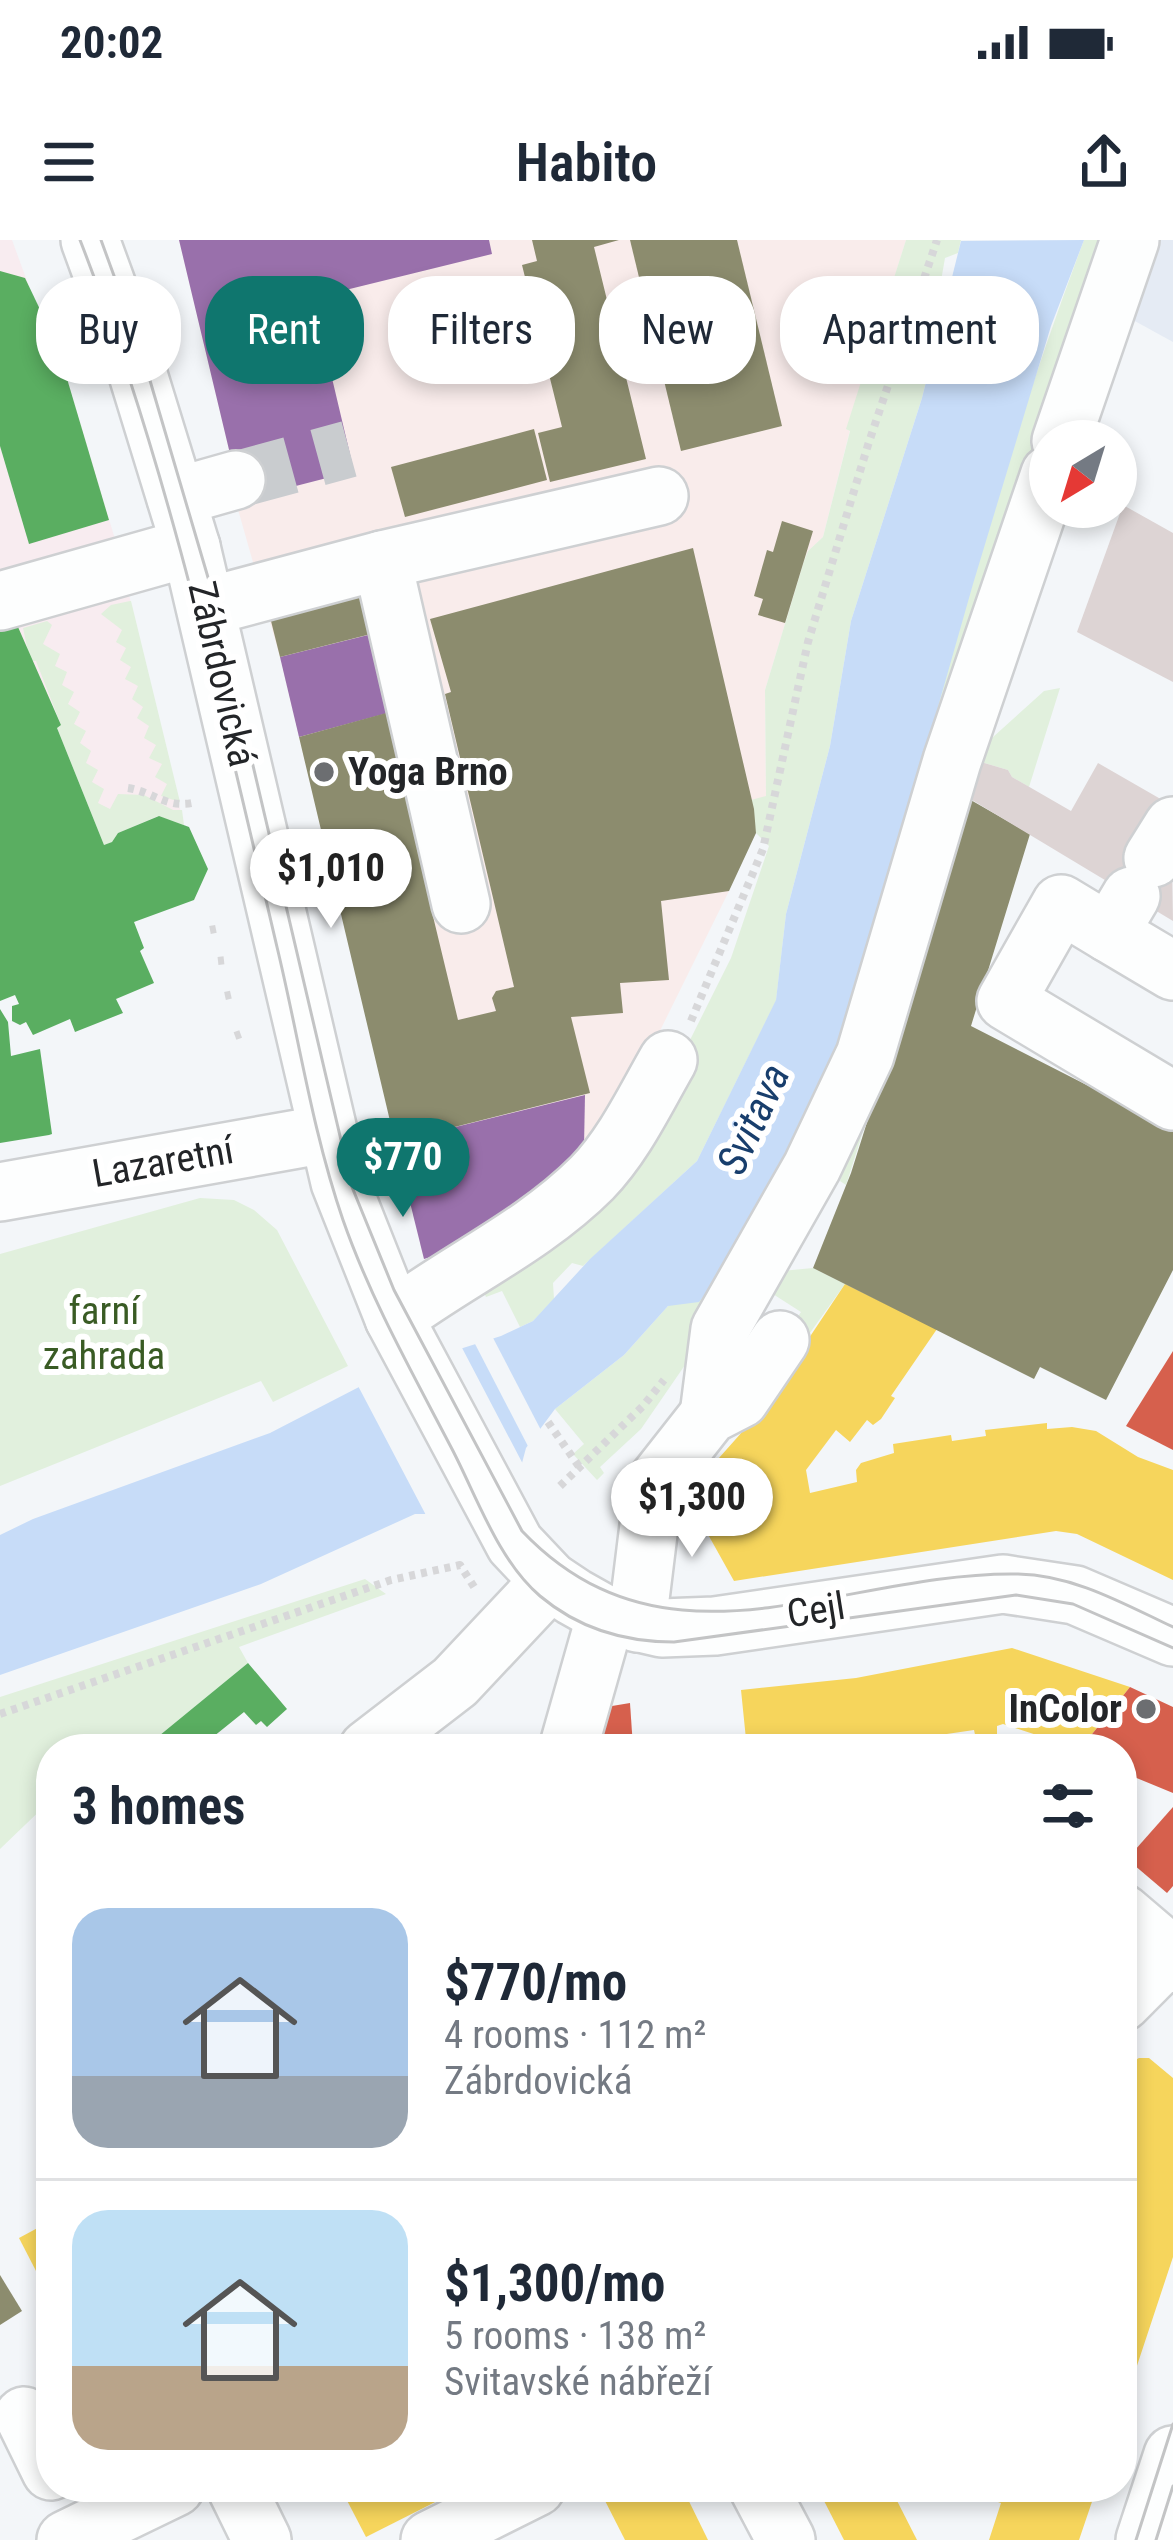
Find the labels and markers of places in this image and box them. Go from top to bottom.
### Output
place label: Yoga Brno [348,749,508,795]
marker: Yoga Brno [311,759,337,785]
pin: $1,010 [233,829,429,931]
pin: $770 [332,1118,474,1220]
pin: $1,300 [594,1458,790,1560]
place label: InColor [1009,1686,1122,1732]
marker: InColor [1133,1696,1159,1722]

